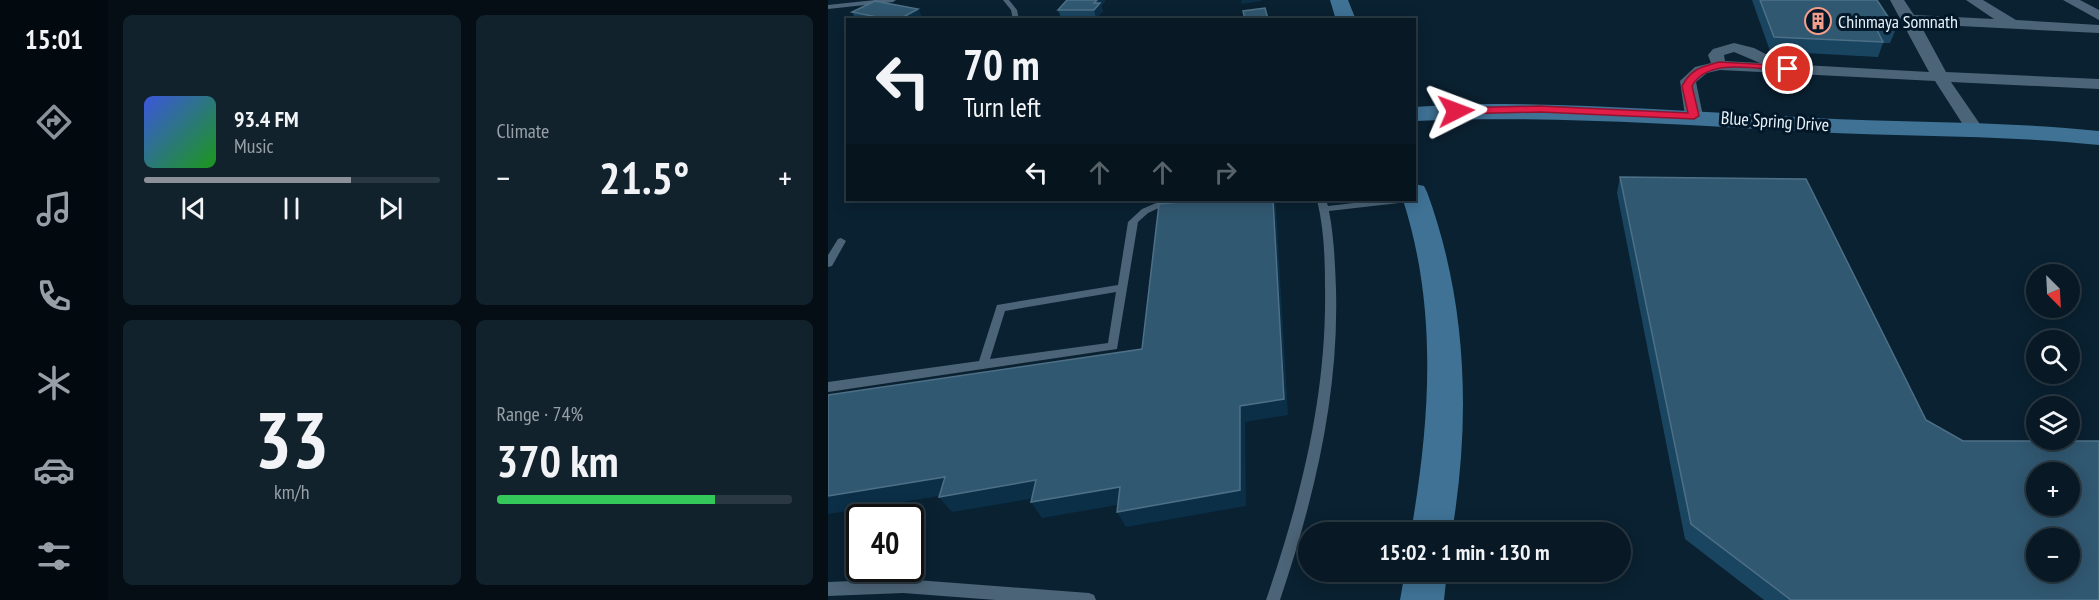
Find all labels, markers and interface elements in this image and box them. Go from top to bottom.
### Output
building icon: Chinmaya Somnath [1803,6,1833,36]
place label: Chinmaya Somnath [1838,10,1958,33]
text: 15:01 [25,22,83,56]
text: 70 m [963,37,1040,92]
icon: left [864,42,942,120]
pin [1762,43,1813,94]
icon: arrive [1771,52,1804,85]
position arrow [1424,79,1488,143]
text: Turn left [963,90,1041,124]
icon: directions [33,101,75,143]
text: 93.4 FM [234,105,299,133]
street label: Blue Spring Drive [1720,106,1830,136]
text: Climate [497,118,549,144]
text: Music [234,133,274,159]
text: 21.5° [599,148,689,206]
text: − [497,156,510,199]
text: + [778,156,792,199]
icon: left [1020,156,1053,189]
icon: ahead [1083,156,1116,189]
icon: ahead [1146,156,1179,189]
icon: right [1209,156,1242,189]
icon: music [33,188,75,230]
icon: previous [177,192,210,225]
icon: pause [275,192,308,225]
icon: next [374,192,407,225]
north arrow [2026,264,2080,318]
map controls [2026,264,2080,582]
icon: phone [33,275,75,317]
button: search [2026,330,2080,384]
icon: climate [33,362,75,404]
text: 33 [254,389,329,490]
button: layers [2026,396,2080,450]
text: Range · 74% [497,401,583,427]
text: 370 km [497,431,619,489]
icon: car [33,449,75,491]
button: + [2026,462,2080,516]
text: km/h [274,479,309,505]
speed limit sign: 40 [846,504,924,582]
button: − [2026,528,2080,582]
icon: filters [33,535,75,577]
text: 15:02 · 1 min · 130 m [1379,538,1550,566]

